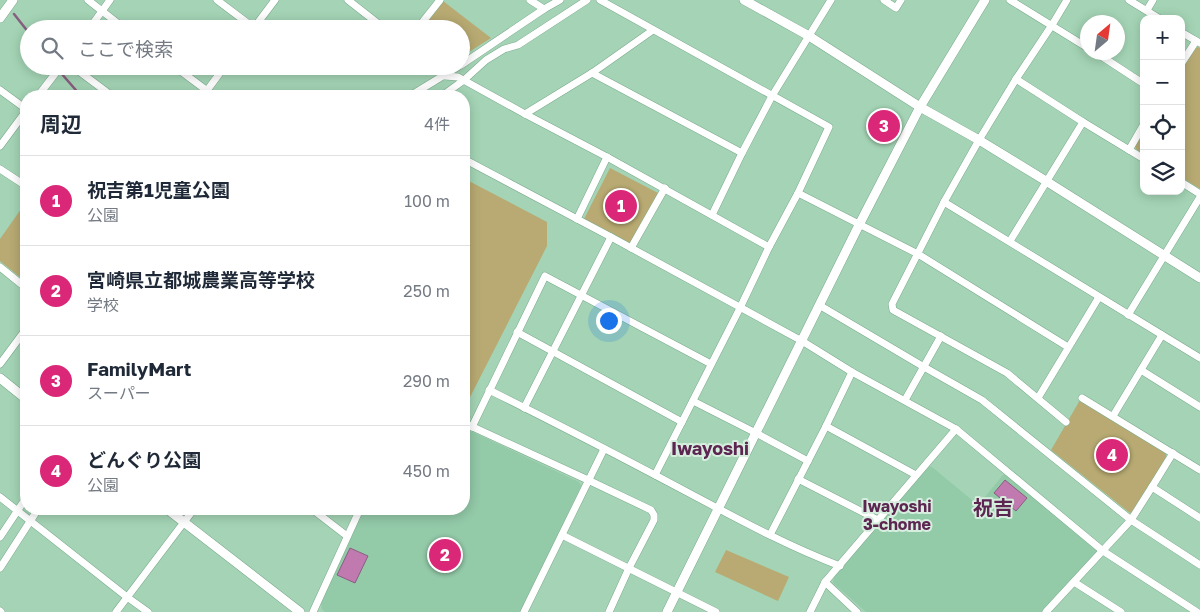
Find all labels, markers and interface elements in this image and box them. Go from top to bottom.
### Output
north arrow [1080,15,1125,60]
map controls [1140,15,1185,195]
button: + [1140,15,1185,60]
search box [20,20,470,75]
icon: search [38,34,66,62]
text: ここで検索 [78,37,173,60]
button: − [1140,60,1185,105]
button: locate [1140,105,1185,150]
pin: 3 [868,107,900,145]
text: 周辺 [40,111,82,137]
text: 4件 [424,114,450,134]
button: layers [1140,150,1185,195]
text: 祝吉第1児童公園 [87,178,230,201]
pin: 1 [605,187,637,225]
text: 1 [52,191,60,211]
text: 100 m [404,191,450,211]
text: 公園 [87,205,119,225]
text: 宮崎県立都城農業高等学校 [87,268,315,291]
text: 2 [51,281,61,301]
text: 250 m [403,281,450,301]
text: 学校 [87,295,119,315]
your location [596,308,622,334]
text: FamilyMart [87,357,191,380]
text: 3 [51,371,61,391]
text: 290 m [403,371,450,391]
text: スーパー [87,383,151,403]
pin: 4 [1096,436,1128,474]
district label: Iwayoshi [671,437,749,459]
text: どんぐり公園 [87,448,201,471]
text: 4 [51,461,61,481]
text: 450 m [403,461,450,481]
text: 公園 [87,475,119,495]
district label: 祝吉 [973,495,1013,519]
district label: Iwayoshi 3-chome [862,496,932,534]
pin: 2 [429,536,461,574]

